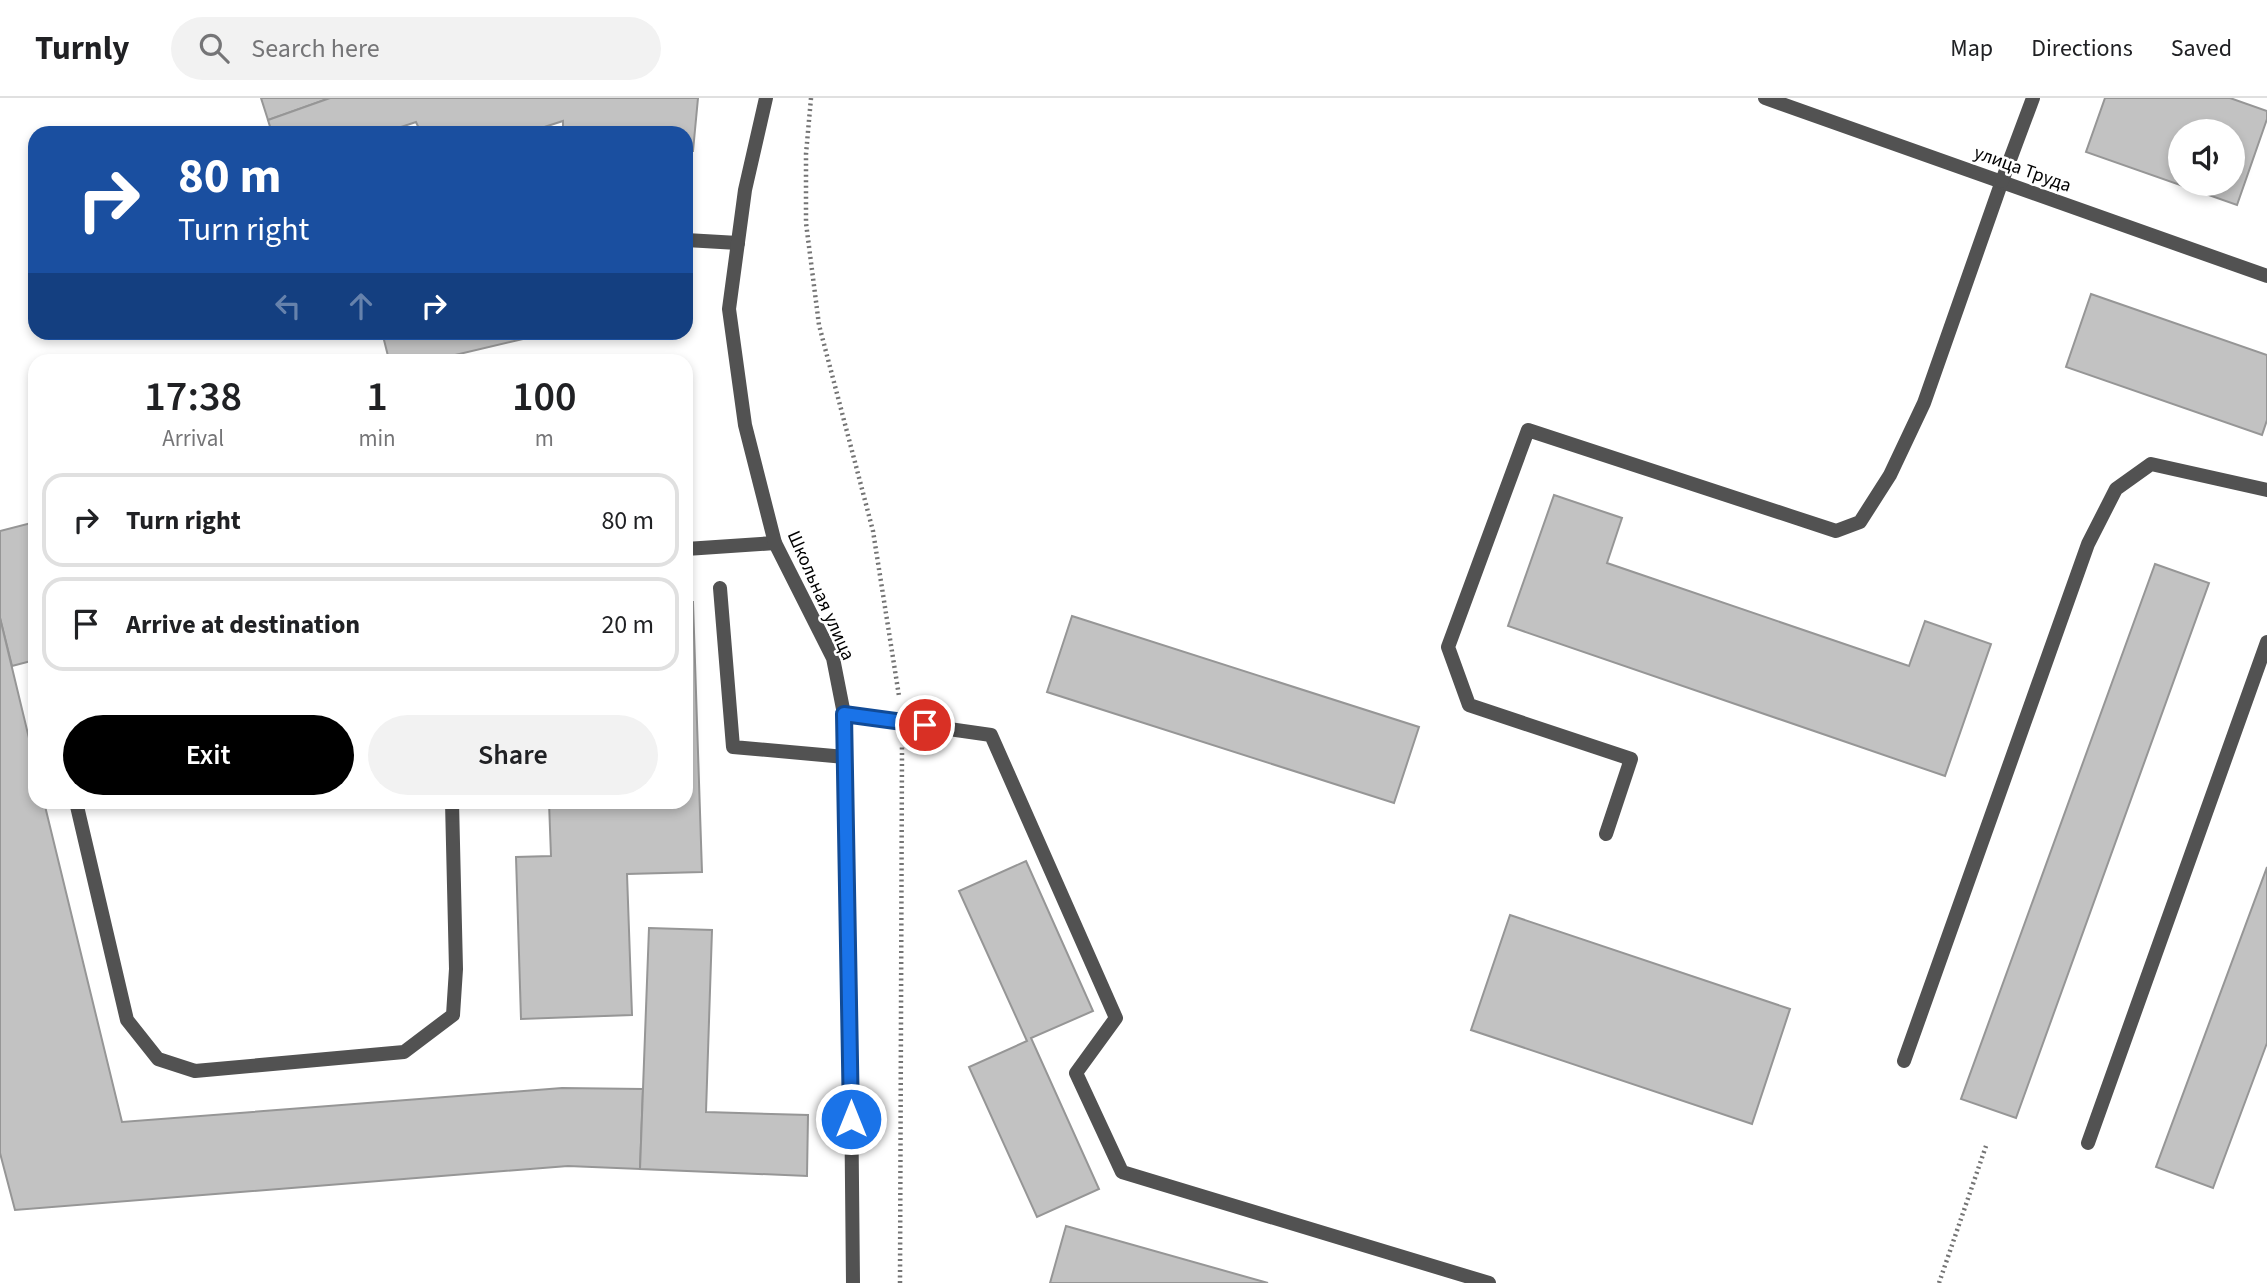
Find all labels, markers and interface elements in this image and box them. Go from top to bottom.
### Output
search box [171,17,661,80]
text: Turnly [35,25,129,72]
icon: search [195,29,233,67]
text: Search here [251,30,380,67]
text: Map [1950,31,1993,66]
text: Directions [2031,31,2133,66]
text: Saved [2171,31,2232,66]
map controls [2168,119,2245,196]
button: sound [2168,119,2245,196]
street label: улица Труда [1970,139,2075,200]
text: 80 m [178,142,282,212]
icon: right [63,154,154,245]
text: Turn right [178,207,309,253]
icon: left [269,287,307,325]
icon: ahead [342,287,380,325]
icon: right [415,287,453,325]
text: 17:38 [144,367,242,427]
text: 1 [366,367,388,427]
text: 100 [512,367,577,427]
text: Arrival [162,422,224,455]
text: min [358,422,396,455]
text: m [535,422,554,455]
icon: right [67,501,105,539]
text: Turn right [126,502,241,539]
text: 80 m [601,502,654,539]
street label: Школьная улица [780,527,861,665]
icon: arrive [67,605,105,643]
text: Arrive at destination [126,606,360,643]
text: 20 m [601,606,654,643]
pin [895,695,955,755]
icon: arrive [906,706,944,744]
button: Exit [63,715,354,795]
button: Share [368,715,658,795]
position arrow [814,1082,888,1156]

